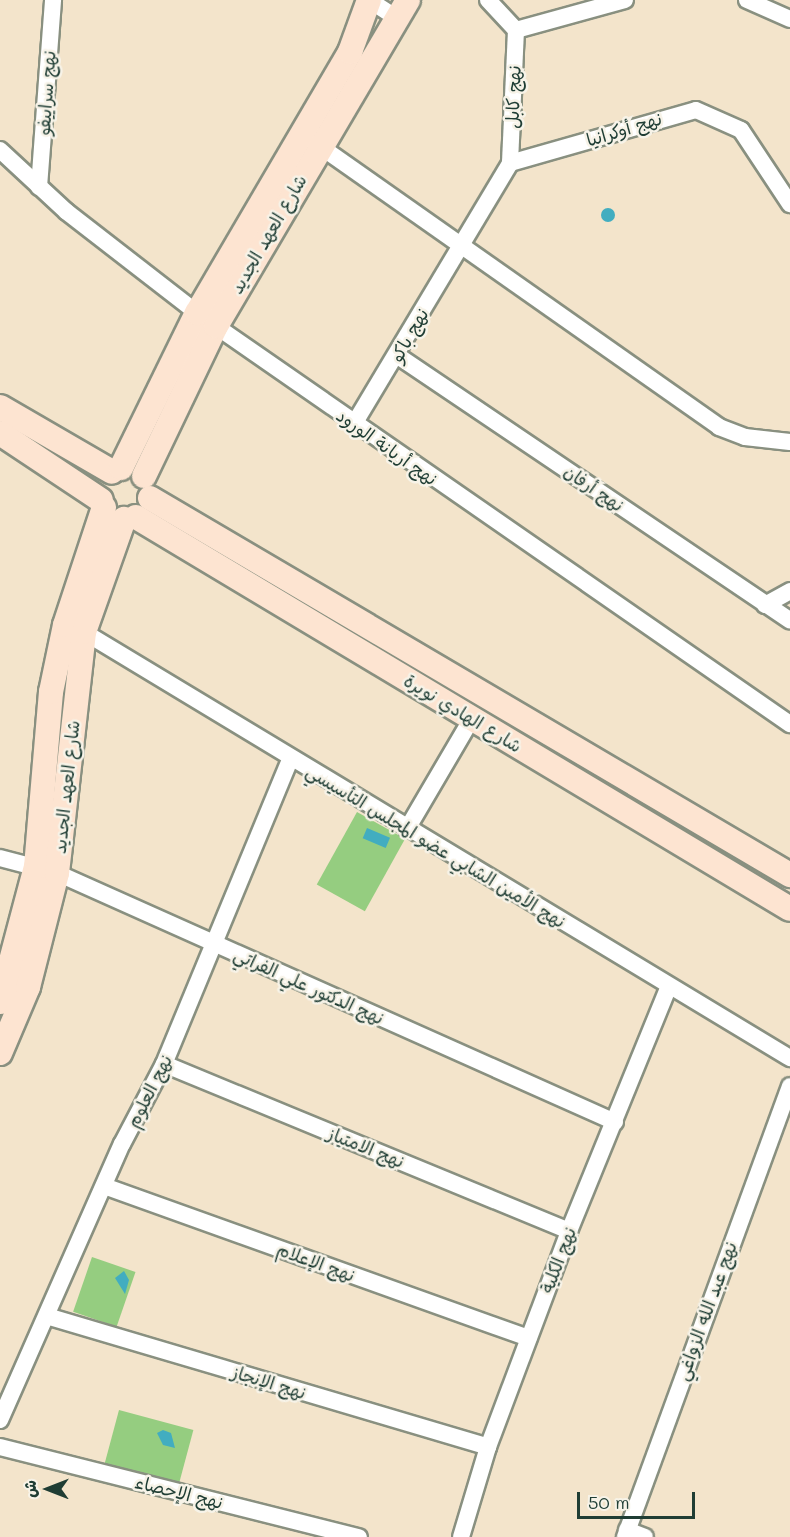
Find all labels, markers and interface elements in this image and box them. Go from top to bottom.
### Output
street label: نهج سراييفو [32,50,60,136]
street label: نهج كابل [501,65,525,129]
street label: نهج أوكرانيا [584,107,664,151]
street label: شارع العهد الجديد [225,170,311,298]
street label: نهج باكو [385,304,433,366]
street label: نهج أريانة الورود [332,404,442,490]
street label: نهج أرفان [560,460,628,516]
street label: شارع الهادي نويرة [400,669,526,757]
street label: شارع العهد الجديد [48,719,84,855]
street label: نهج الأمين الشابي عضو المجلس التأسيسي [302,760,570,932]
street label: نهج الدكتور علي الفراتي [231,943,387,1029]
street label: نهج العلوم [122,1051,176,1131]
street label: نهج الامتياز [324,1122,408,1172]
street label: نهج الكلية [536,1224,580,1296]
street label: نهج الإعلام [274,1238,358,1286]
street label: نهج عبد الله الزواغي [671,1239,741,1383]
street label: نهج الإنجاز [229,1360,309,1404]
north arrow [18,1459,78,1519]
street label: نهج الإحصاء [133,1471,225,1513]
text: ش [19,1480,40,1498]
scale bar [580,1480,698,1518]
text: 50 m [588,1490,630,1514]

